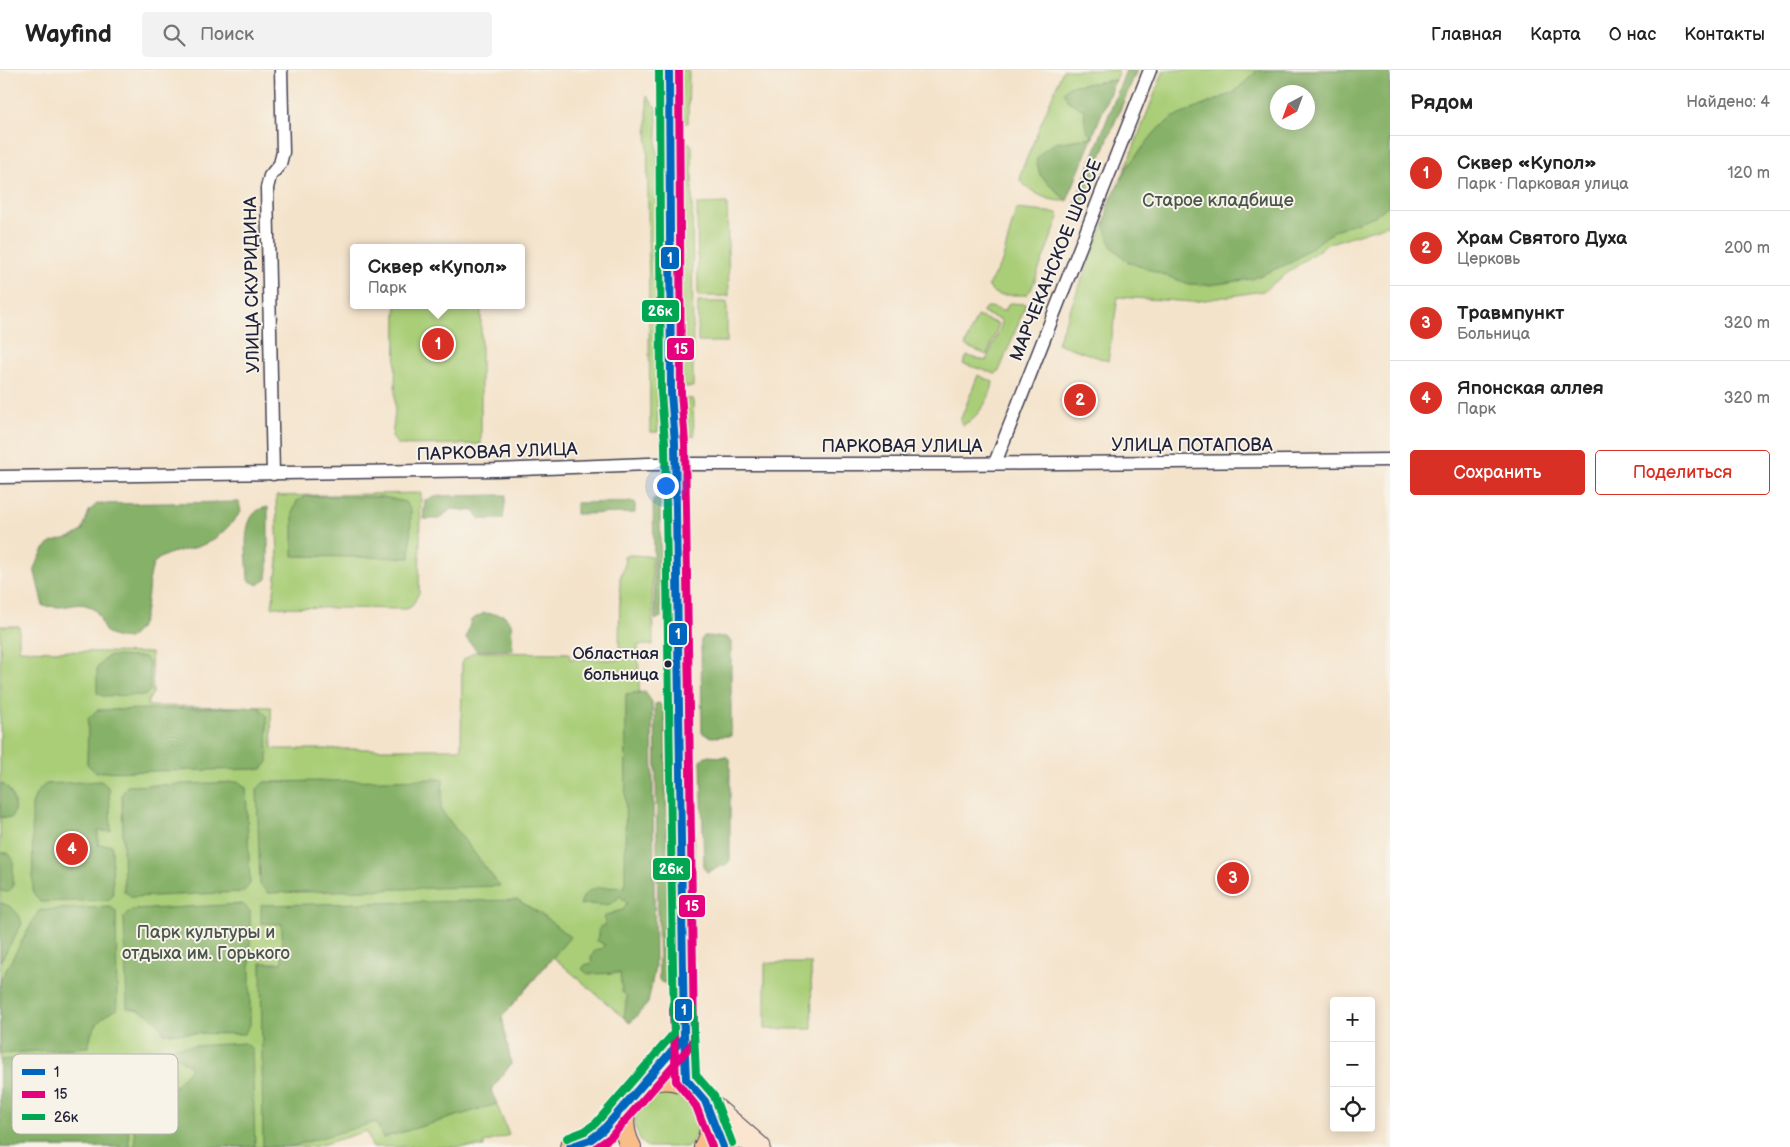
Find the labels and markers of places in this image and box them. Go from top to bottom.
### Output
pin: 1 [422,325,454,363]
pin: 2 [1064,381,1096,419]
place label: Областная больница [572,644,659,685]
marker: Областная больница [663,659,673,669]
pin: 4 [56,830,88,868]
pin: 3 [1217,859,1249,897]

